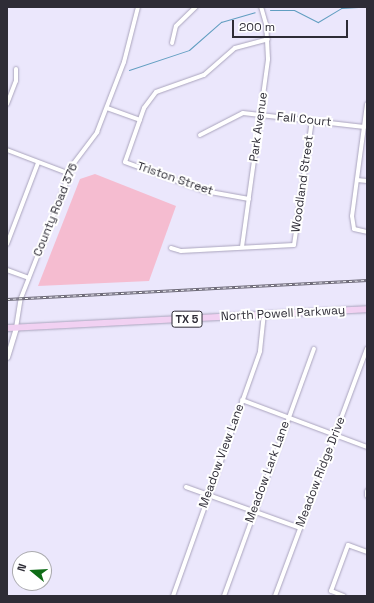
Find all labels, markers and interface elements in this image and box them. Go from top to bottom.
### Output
scale bar [234,12,350,38]
text: 200 m [239,19,275,35]
street label: Park Avenue [247,91,271,163]
street label: Fall Court [276,110,332,130]
street label: Woodland Street [289,135,317,233]
street label: Triston Street [135,159,215,199]
street label: County Road 376 [31,161,81,259]
street label: North Powell Parkway [221,304,345,324]
road number: TX 5 [171,310,203,328]
street label: Meadow View Lane [196,402,248,510]
street label: Meadow Ridge Drive [293,415,349,529]
street label: Meadow Lark Lane [243,419,293,525]
north arrow [12,551,52,591]
text: N [14,562,29,573]

